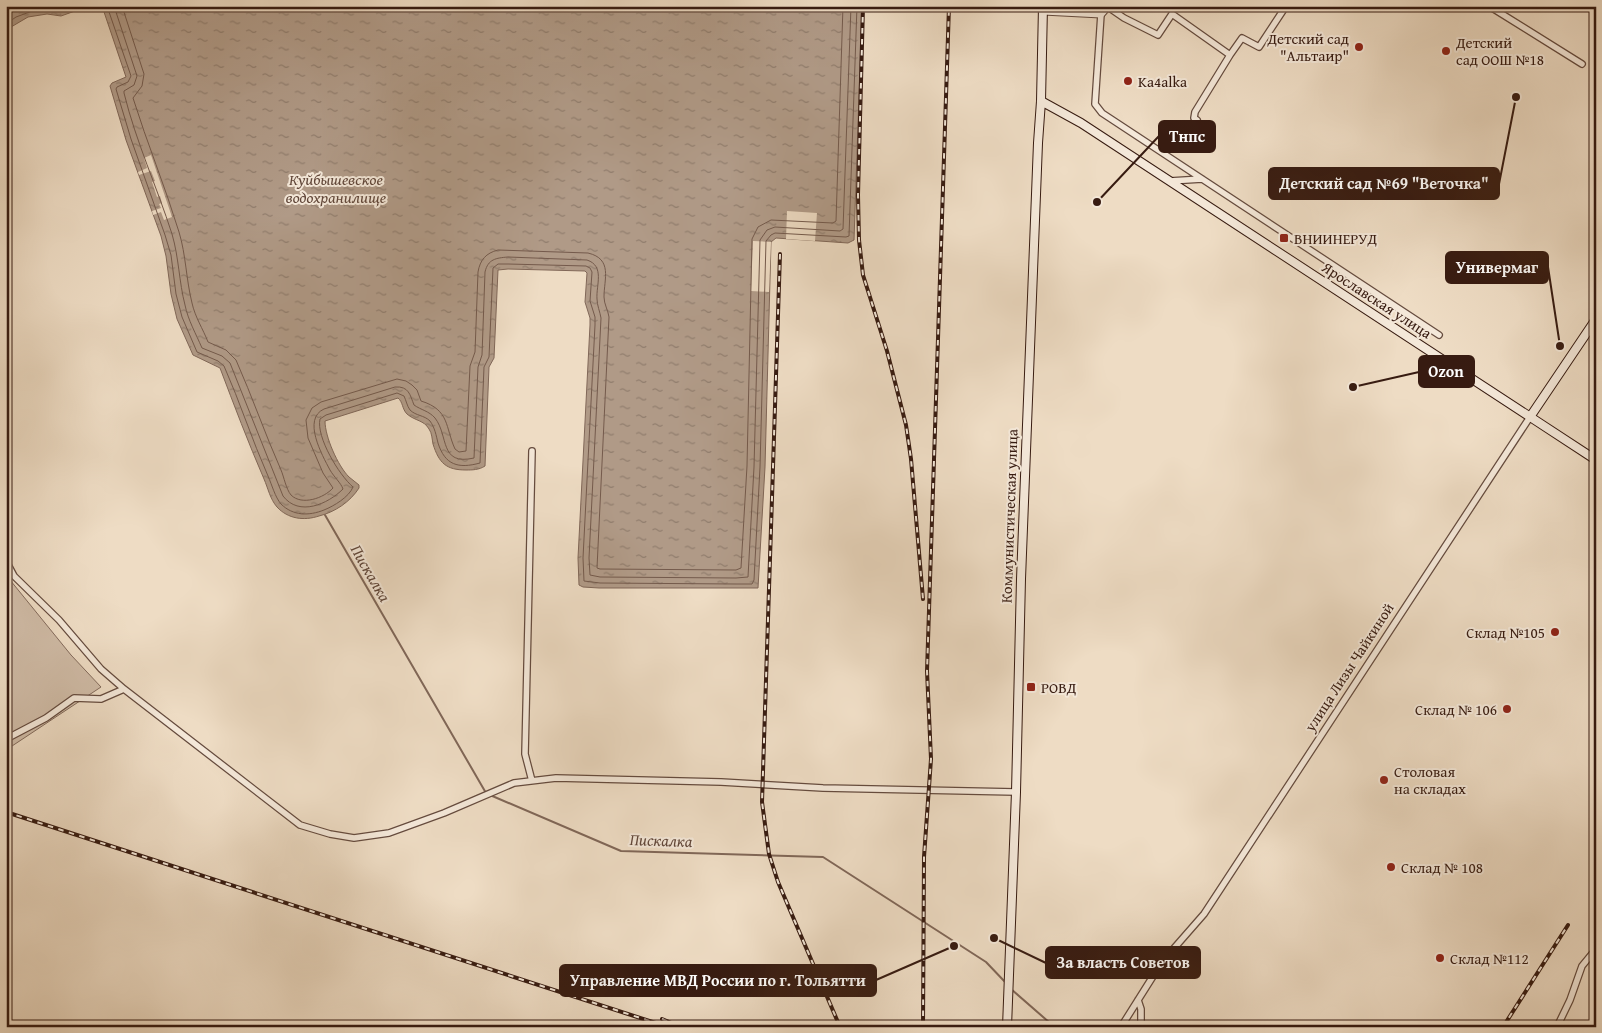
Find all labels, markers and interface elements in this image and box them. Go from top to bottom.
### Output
place label: Детский сад "Альтаир" [1267,28,1349,66]
place label: Детский сад ООШ №18 [1455,32,1544,70]
marker: Детский сад "Альтаир" [1353,41,1365,53]
marker: Детский сад ООШ №18 [1440,45,1452,57]
place label: Ka4alka [1138,71,1187,92]
marker: Ka4alka [1122,75,1134,87]
callout: Тнпс [1159,121,1215,152]
text: Тнпс [1169,124,1206,148]
water label: Куйбышевское водохранилище [286,167,387,209]
callout: Детский сад №69 "Веточка" [1269,168,1499,199]
text: Детский сад №69 "Веточка" [1278,171,1489,195]
place label: ВНИИНЕРУД [1294,228,1377,249]
marker: ВНИИНЕРУД [1278,232,1290,244]
callout: Универмаг [1446,252,1548,283]
text: Универмаг [1456,255,1539,279]
street label: Ярославская улица [1317,256,1437,344]
callout: Ozon [1419,356,1474,387]
text: Ozon [1428,359,1464,383]
street label: Коммунистическая улица [995,428,1023,604]
water label: Пискалка [345,540,397,607]
street label: улица Лизы Чайкиной [1299,598,1399,736]
place label: Склад №105 [1466,622,1545,643]
marker: Склад №105 [1549,626,1561,638]
place label: РОВД [1041,677,1077,698]
marker: РОВД [1025,681,1037,693]
place label: Склад № 106 [1415,699,1497,720]
marker: Склад № 106 [1501,703,1513,715]
place label: Столовая на складах [1394,761,1466,799]
marker: Столовая на складах [1378,774,1390,786]
water label: Пискалка [629,827,693,853]
place label: Склад № 108 [1401,857,1483,878]
marker: Склад № 108 [1385,861,1397,873]
callout: За власть Советов [1046,947,1200,978]
place label: Склад №112 [1450,948,1529,969]
text: За власть Советов [1056,950,1190,974]
marker: Склад №112 [1434,952,1446,964]
callout: Управление МВД России по г. Тольятти [560,965,876,996]
text: Управление МВД России по г. Тольятти [570,968,866,992]

